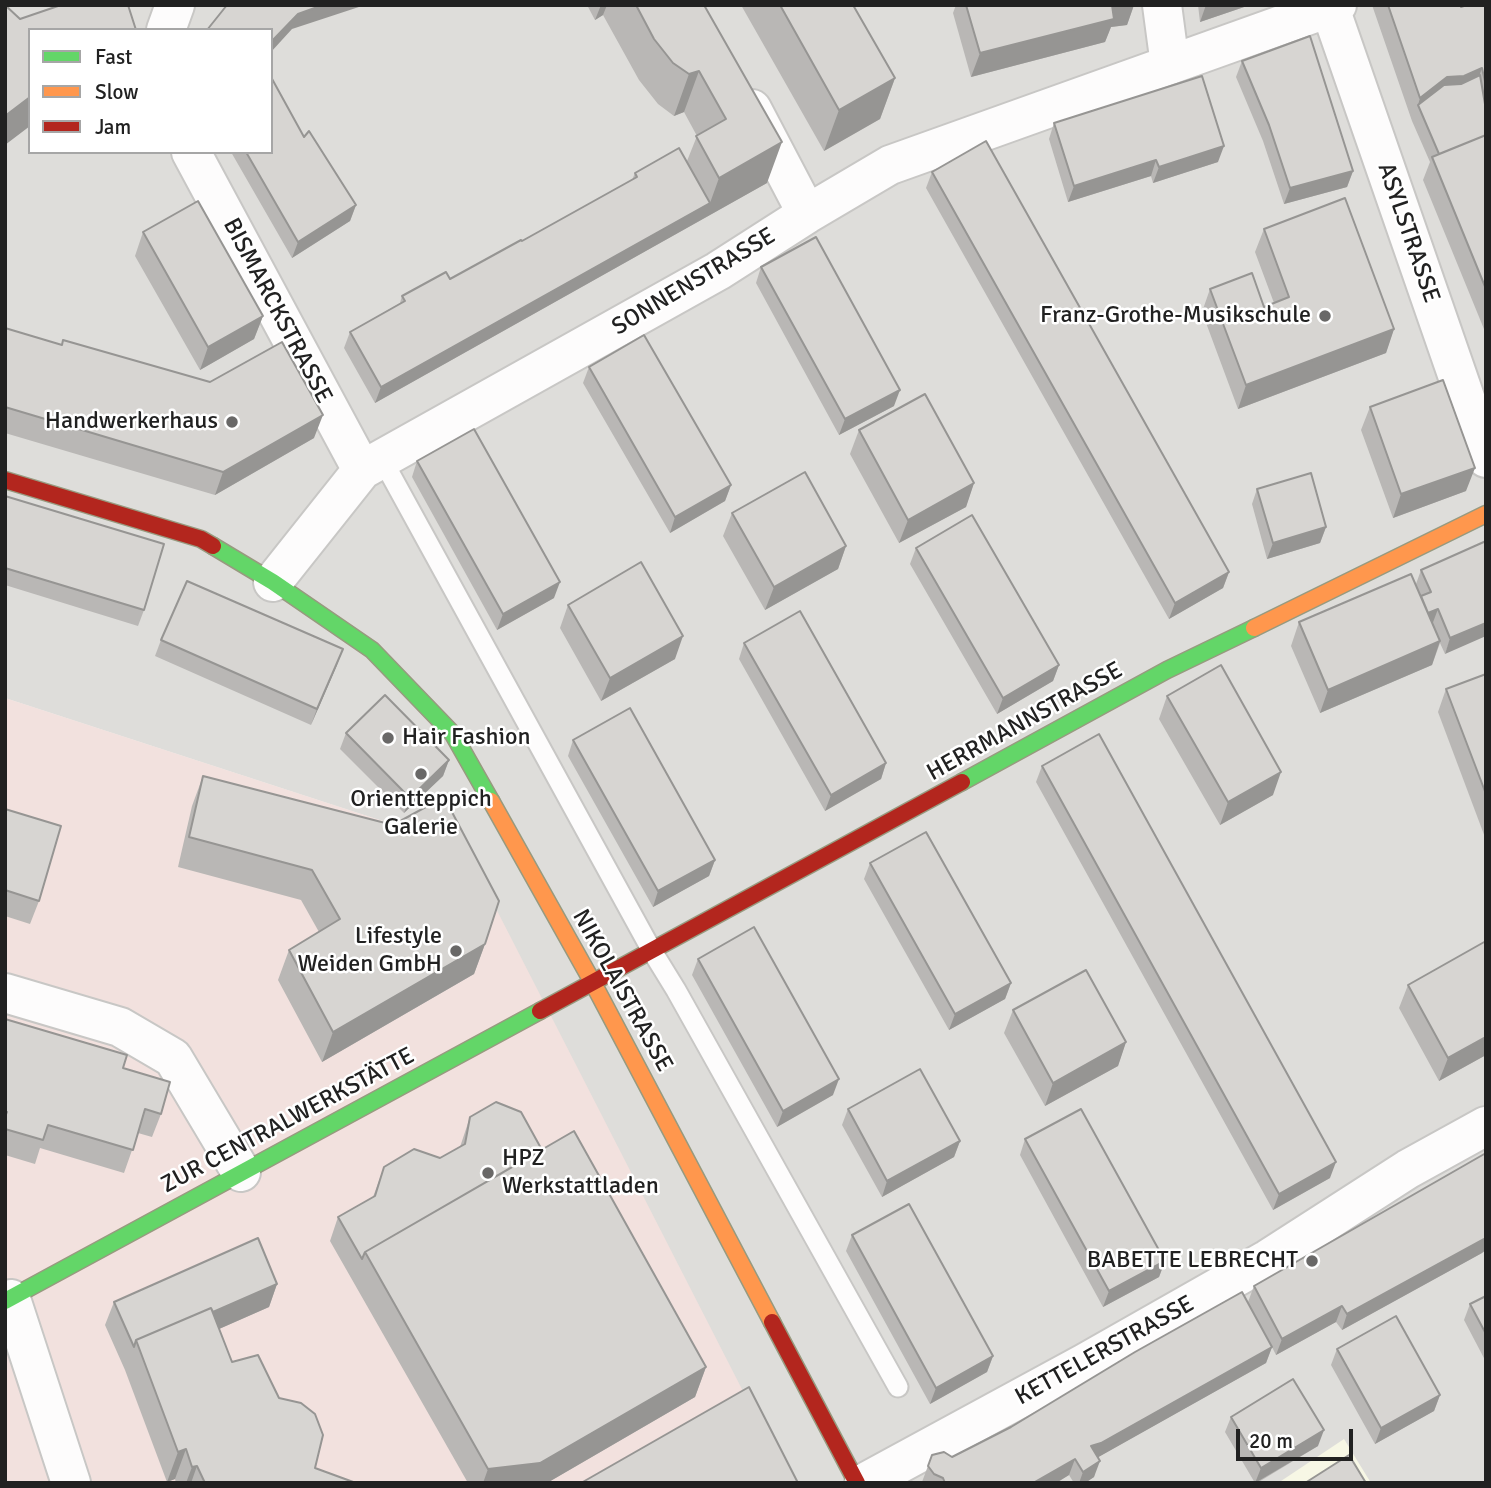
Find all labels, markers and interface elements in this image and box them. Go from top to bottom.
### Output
legend [28,28,273,154]
text: Fast [95,44,132,70]
text: Slow [95,79,139,105]
text: Jam [95,114,131,140]
street label: ASYLSTRASSE [1371,159,1445,307]
street label: BISMARCKSTRASSE [216,214,338,408]
street label: SONNENSTRASSE [607,222,781,342]
place label: Franz-Grothe-Musikschule [1040,302,1311,330]
marker: Franz-Grothe-Musikschule [1317,308,1333,324]
place label: Handwerkerhaus [45,408,218,436]
marker: Handwerkerhaus [224,414,240,430]
street label: HERRMANNSTRASSE [922,656,1128,788]
place label: Hair Fashion [402,724,531,752]
marker: Hair Fashion [380,730,396,746]
marker: Orientteppich Galerie [413,766,429,782]
place label: Orientteppich Galerie [350,786,492,842]
street label: NIKOLAISTRASSE [566,905,678,1077]
place label: Lifestyle Weiden GmbH [298,923,442,979]
marker: Lifestyle Weiden GmbH [448,943,464,959]
street label: ZUR CENTRALWERKSTÄTTE [156,1042,420,1200]
place label: HPZ Werkstattladen [502,1145,659,1201]
marker: HPZ Werkstattladen [480,1165,496,1181]
place label: BABETTE LEBRECHT [1087,1247,1298,1275]
marker: BABETTE LEBRECHT [1304,1253,1320,1269]
street label: KETTELERSTRASSE [1011,1290,1199,1412]
scale bar [1239,1414,1356,1458]
text: 20 m [1249,1428,1293,1454]

